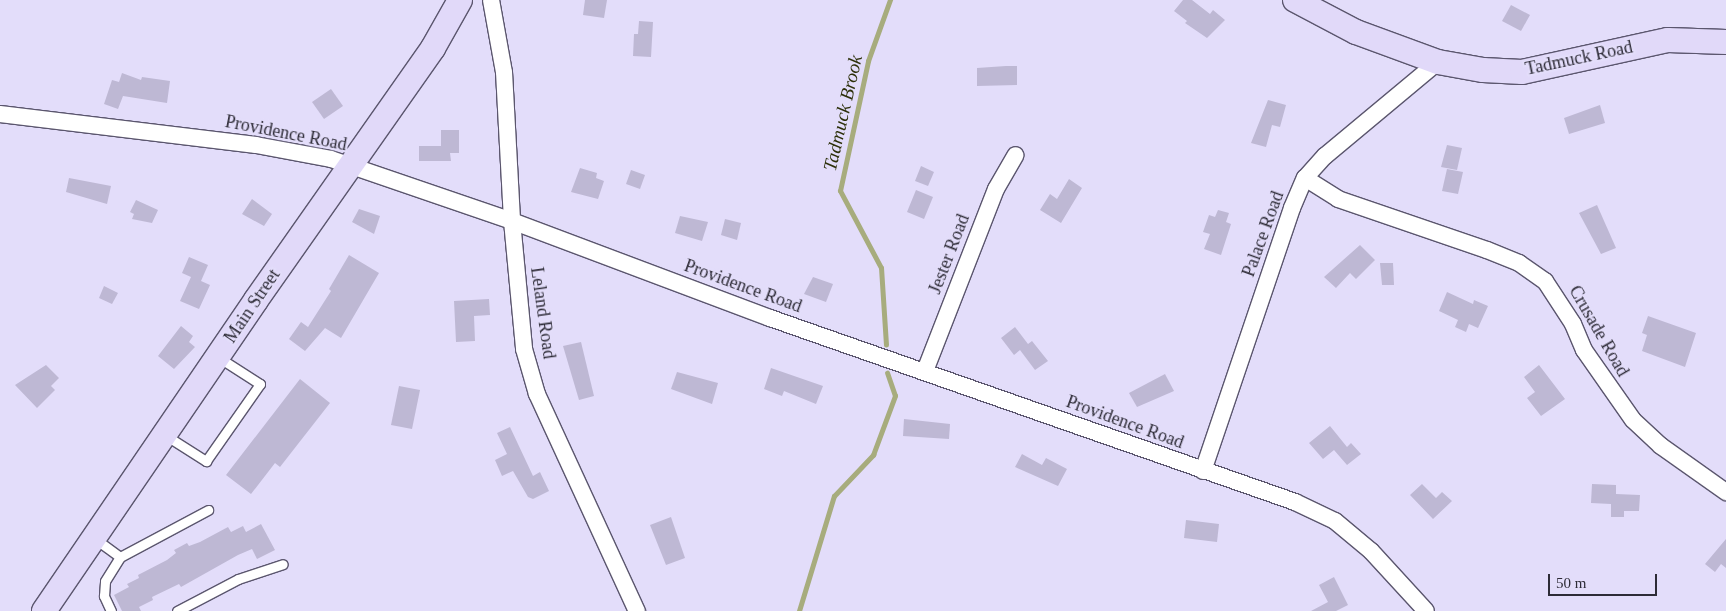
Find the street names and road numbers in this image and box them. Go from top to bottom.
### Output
street label: Tadmuck Road [1523,36,1635,80]
street label: Providence Road [223,111,349,155]
street label: Palace Road [1238,188,1288,280]
street label: Jester Road [924,211,974,297]
street label: Providence Road [681,255,805,317]
street label: Main Street [219,265,285,347]
street label: Leland Road [526,266,560,360]
street label: Crusade Road [1564,282,1634,380]
street label: Providence Road [1063,391,1187,453]

